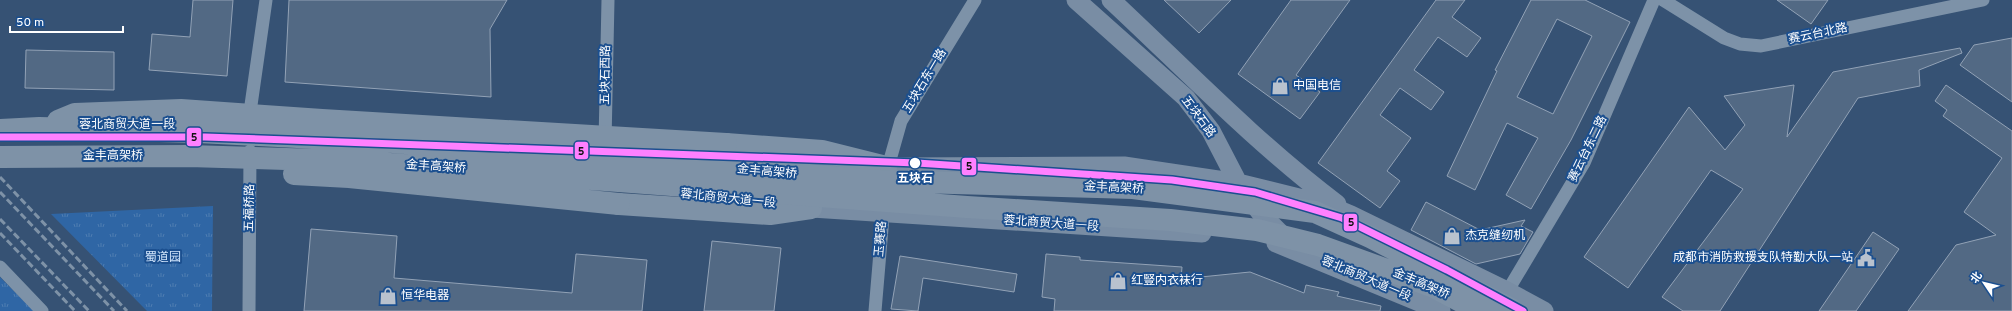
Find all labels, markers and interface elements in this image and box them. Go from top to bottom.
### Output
scale bar [10,8,123,34]
text: 50 m [16,15,44,31]
street label: 赛云台北路 [1787,20,1849,48]
street label: 五块石西路 [597,45,615,105]
street label: 五块石东一路 [900,46,950,116]
shop icon: 中国电信 [1270,76,1290,96]
place label: 中国电信 [1293,78,1341,94]
street label: 五块石路 [1177,93,1219,141]
street label: 赛云台东二路 [1565,113,1611,185]
street label: 蓉北商贸大道一段 [79,117,175,133]
line badge: 5 [186,127,202,147]
text: 5 [191,131,198,145]
line badge: 5 [574,141,589,160]
text: 5 [578,145,585,159]
street label: 金丰高架桥 [83,148,143,164]
marker: 五块石 [908,156,922,170]
street label: 金丰高架桥 [406,157,466,177]
line badge: 5 [961,157,977,176]
text: 5 [966,160,973,174]
street label: 金丰高架桥 [736,161,798,183]
place label: 五块石 [897,171,933,187]
street label: 金丰高架桥 [1084,178,1144,198]
street label: 五福桥路 [242,184,258,232]
street label: 蓉北商贸大道一段 [679,186,777,212]
street label: 蓉北商贸大道一段 [1003,213,1099,235]
line badge: 5 [1343,213,1358,232]
text: 5 [1348,216,1355,230]
street label: 玉赛路 [871,220,891,258]
shop icon: 杰克缝纫机 [1442,226,1462,246]
place label: 杰克缝纫机 [1465,228,1525,244]
public building icon: 成都市消防救援支队特勤大队一站 [1856,248,1876,268]
park label: 蜀道园 [145,250,181,266]
place label: 成都市消防救援支队特勤大队一站 [1673,250,1853,266]
street label: 蓉北商贸大道一段 [1319,253,1413,305]
north arrow [1964,263,2004,303]
street label: 金丰高架桥 [1390,265,1452,303]
text: 北 [1968,269,1986,286]
shop icon: 红豎内衣袜行 [1108,271,1128,291]
place label: 红豎内衣袜行 [1131,273,1203,289]
shop icon: 恒华电器 [378,286,398,306]
place label: 恒华电器 [401,288,449,304]

